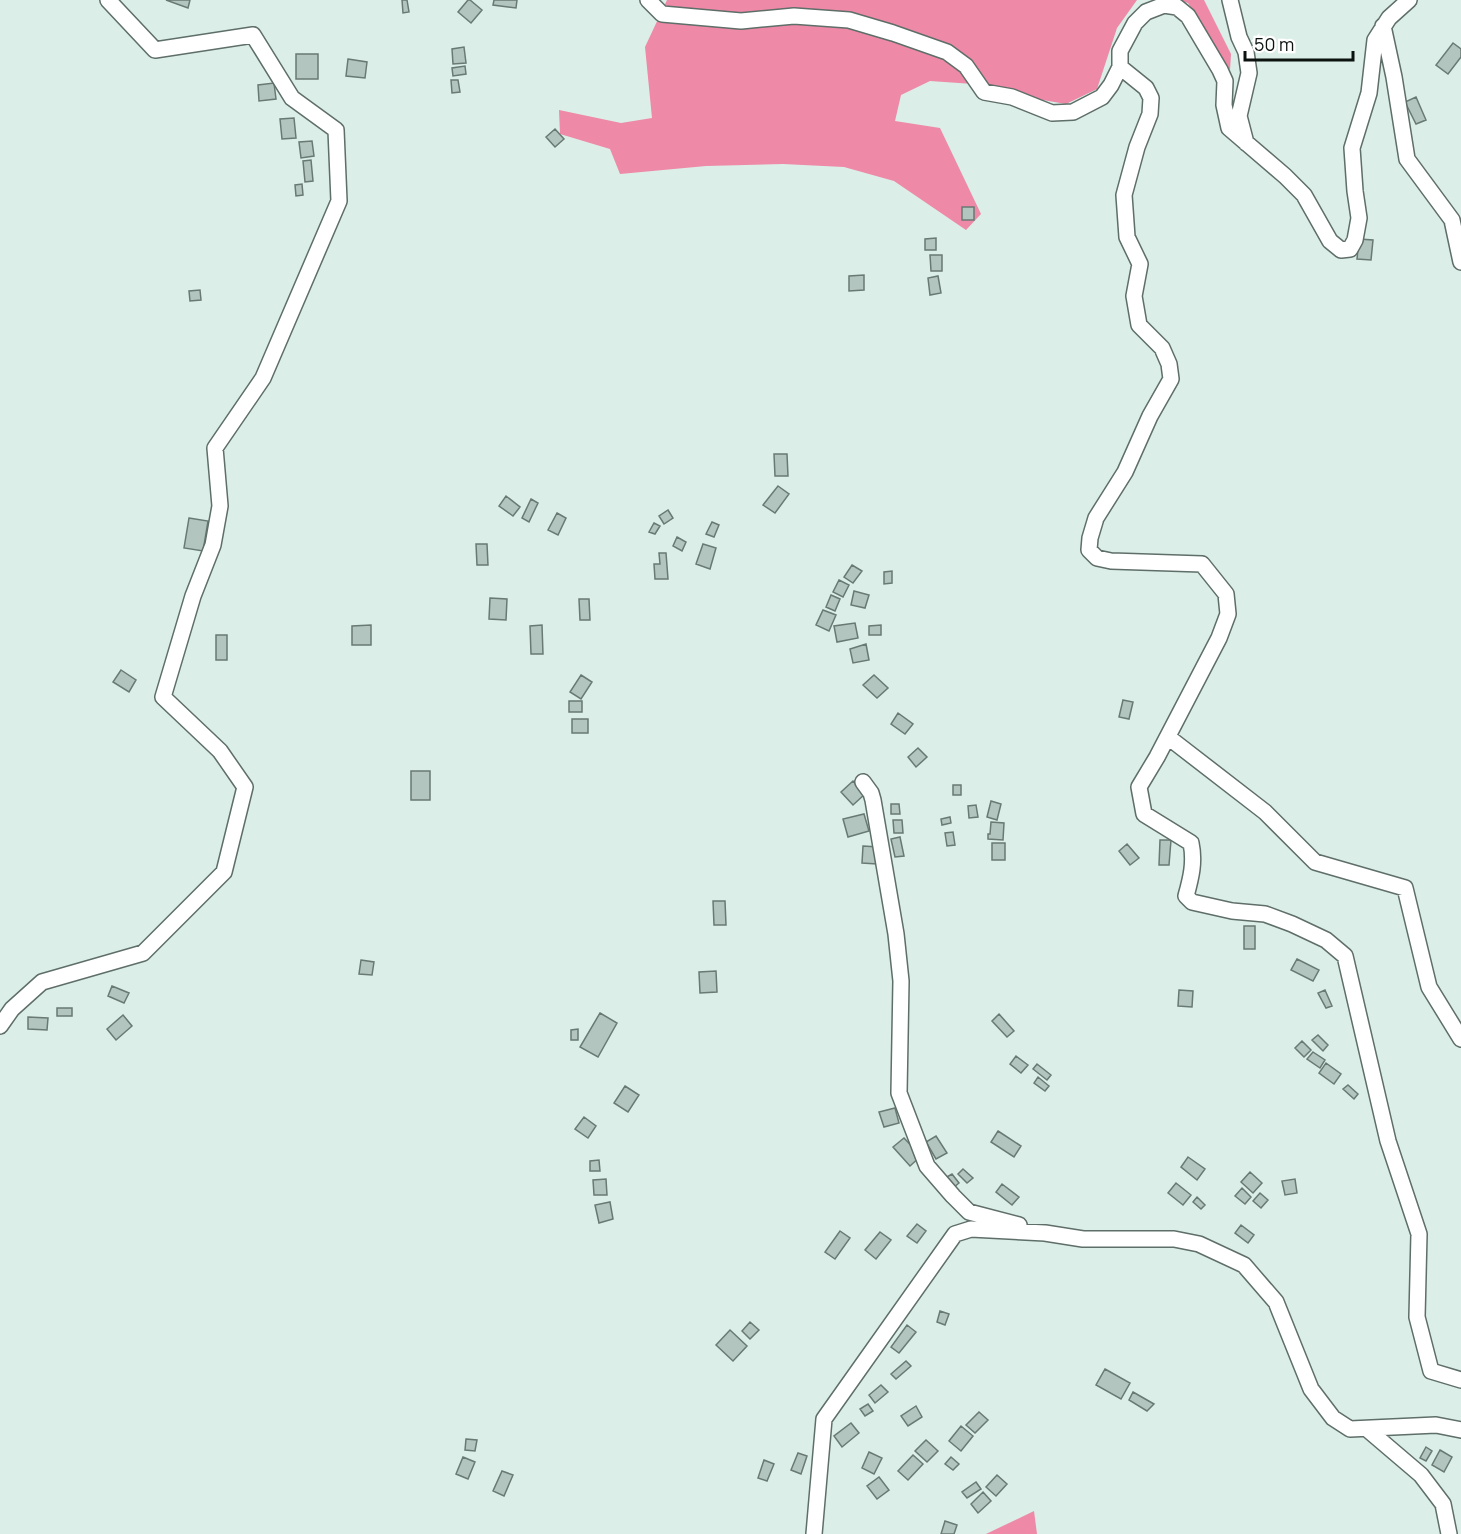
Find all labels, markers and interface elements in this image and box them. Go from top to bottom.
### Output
scale bar [1245,24,1353,62]
text: 50 m [1254,32,1294,56]

